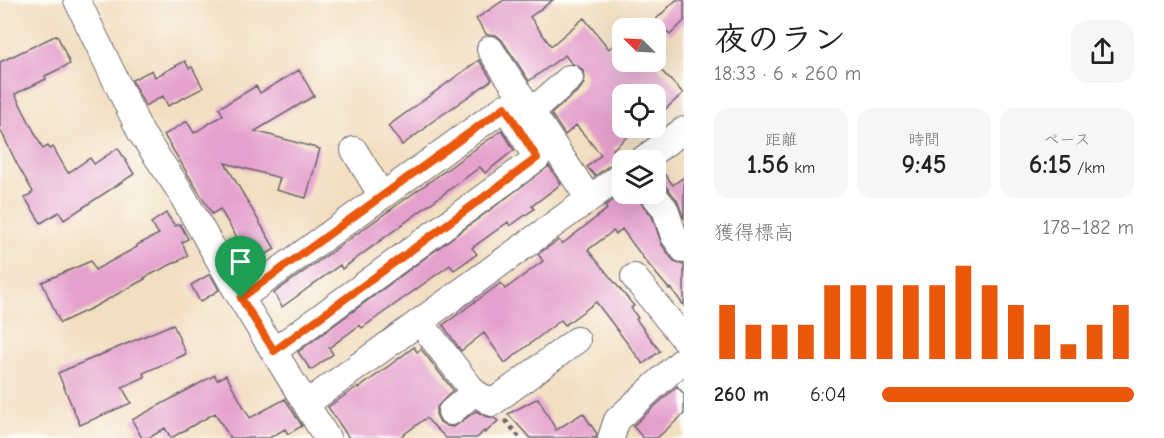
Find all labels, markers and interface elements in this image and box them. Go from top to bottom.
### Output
north arrow [612,18,666,72]
map controls [612,18,666,204]
text: 夜のラン [714,20,846,58]
button: share [1071,20,1134,83]
text: 18:33 · 6 × 260 m [714,62,861,85]
button: locate [612,84,666,138]
text: 距離 [765,131,797,149]
text: 時間 [908,131,940,149]
text: ペース [1043,131,1091,149]
button: layers [612,150,666,204]
text: 1.56 [747,150,789,180]
text: 9:45 [902,150,946,180]
text: 6:15 [1029,150,1072,180]
text: km [789,159,815,177]
text: /km [1072,159,1105,177]
text: 178–182 m [1043,216,1134,239]
text: 獲得標高 [714,221,794,244]
pin [215,236,266,298]
icon: arrive [224,245,257,278]
text: 260 m [714,383,769,406]
text: 6:04 [810,383,846,406]

